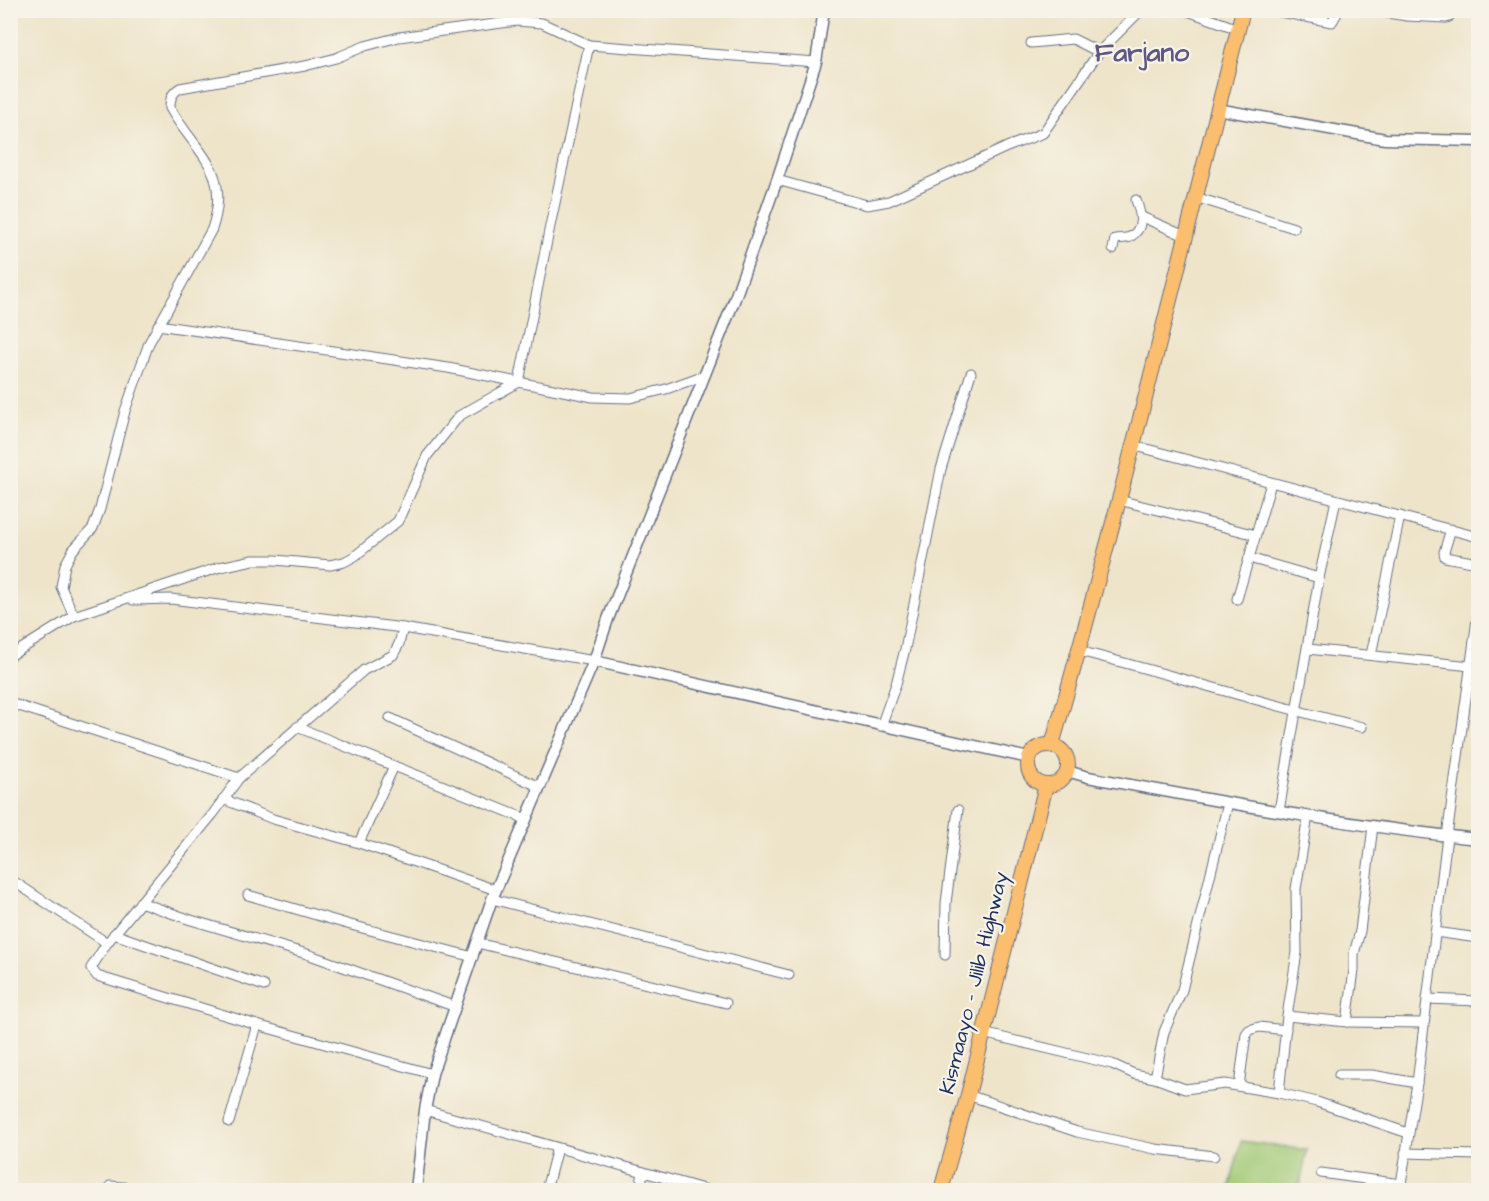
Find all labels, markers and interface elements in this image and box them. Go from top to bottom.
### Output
district label: Farjano [1095,34,1190,72]
street label: Kismaayo - Jilib Highway [932,868,1018,1098]

